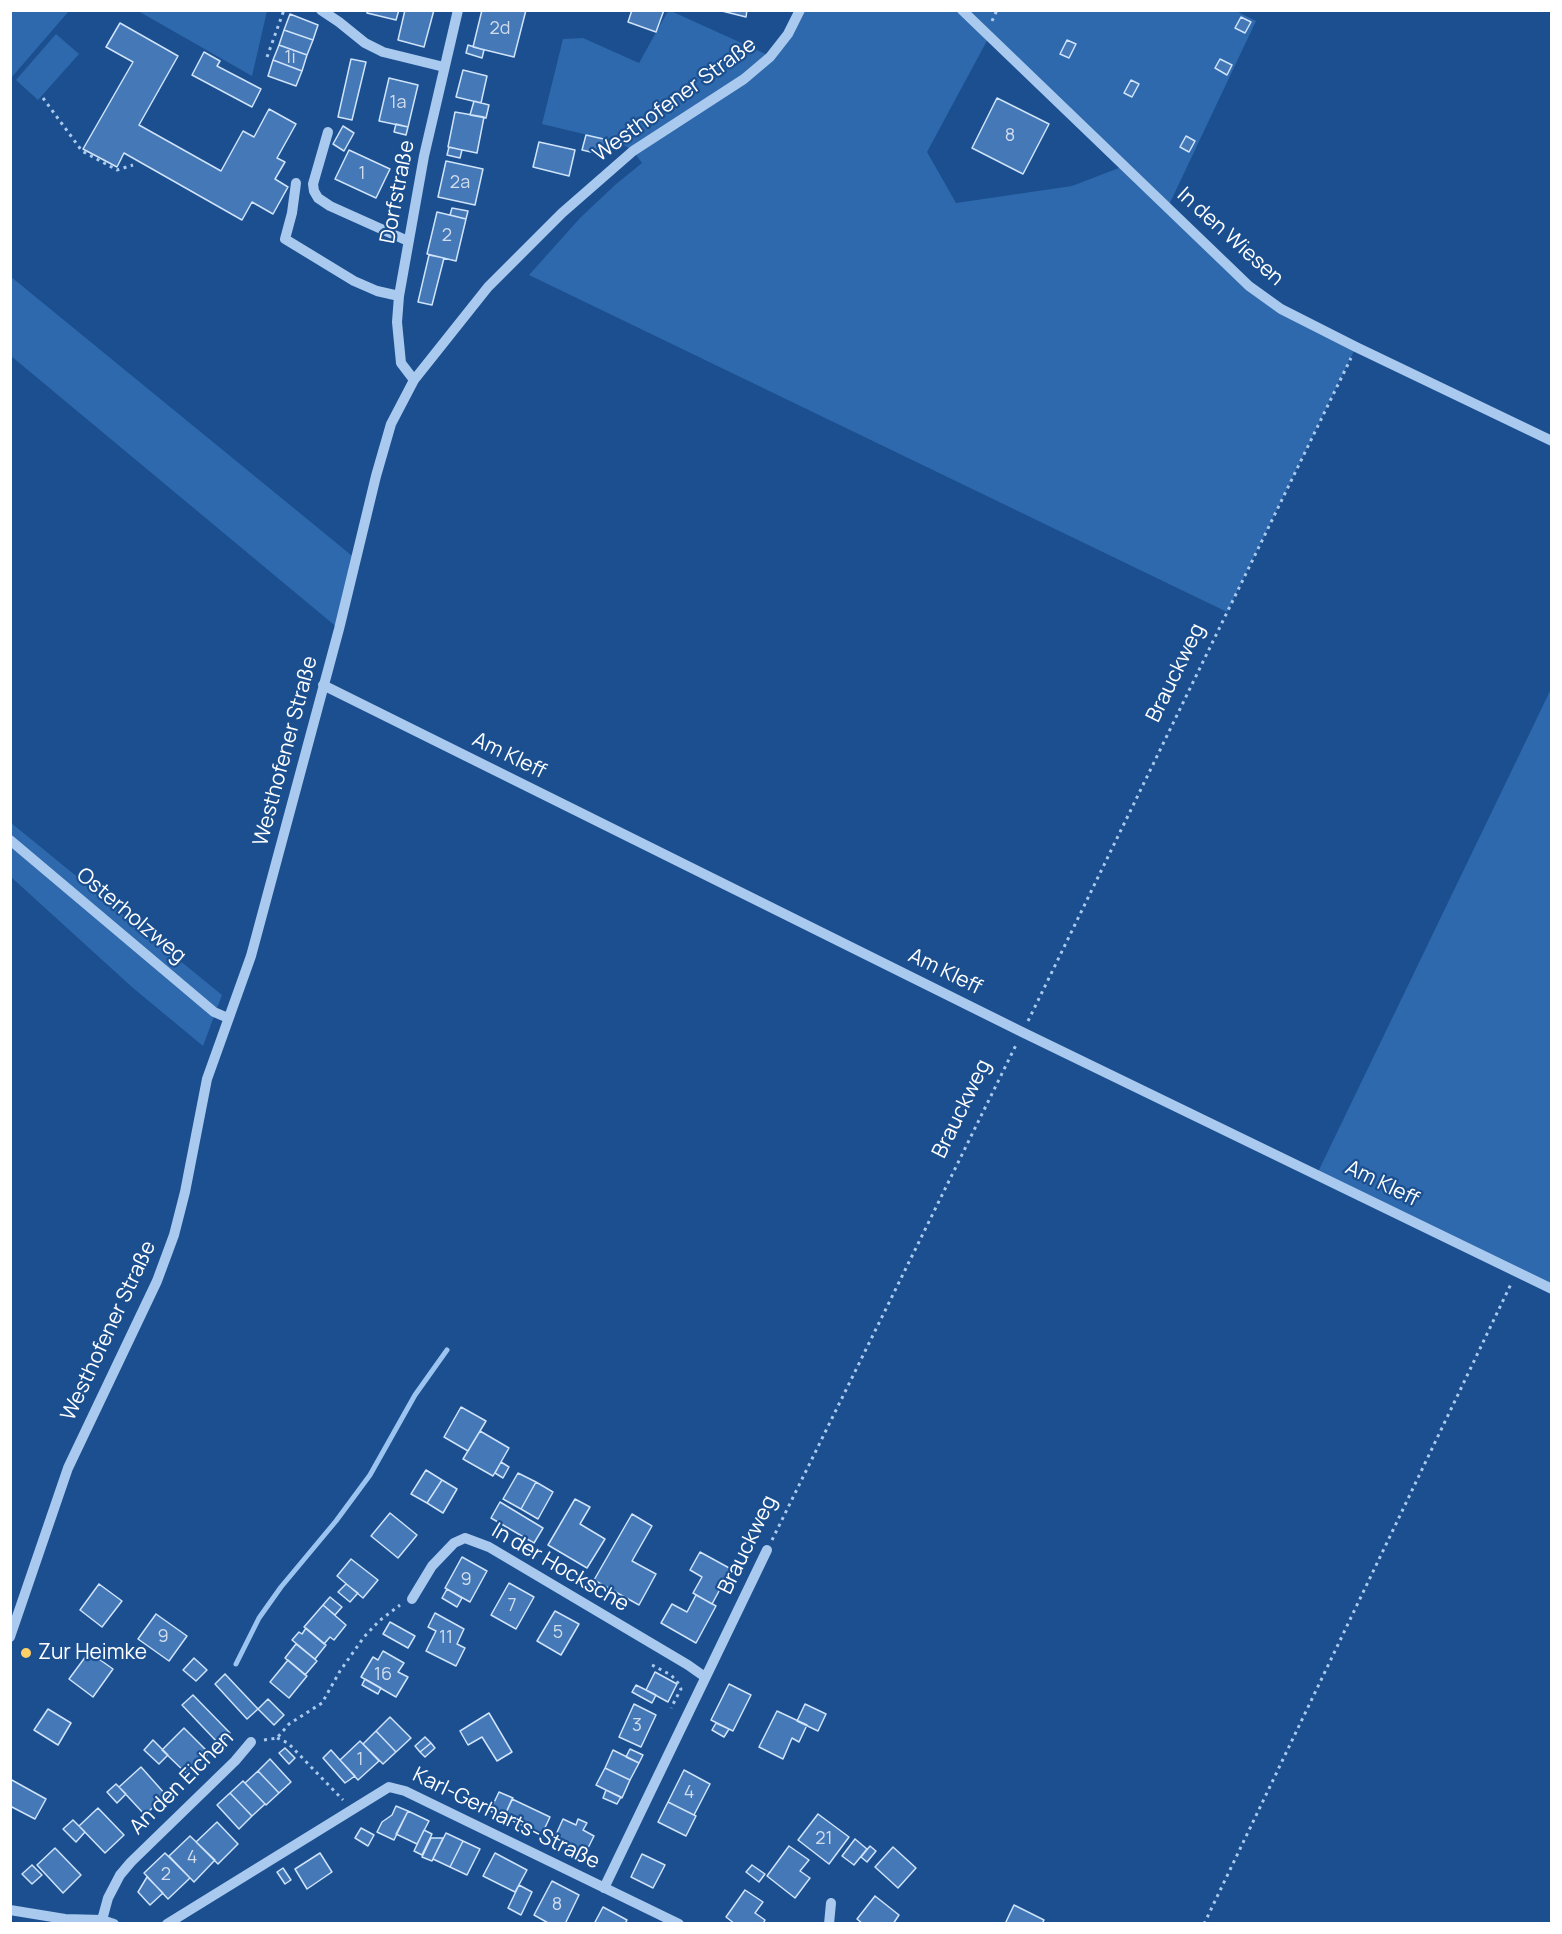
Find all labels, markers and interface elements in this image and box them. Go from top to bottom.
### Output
house number: 2d [490,18,510,40]
street label: Westhofener Straße [589,32,761,168]
house number: 1i [284,47,296,69]
house number: 1a [389,92,407,114]
house number: 8 [1005,125,1015,147]
street label: Dorfstraße [376,138,420,246]
house number: 1 [358,163,366,185]
house number: 2a [450,172,470,194]
street label: In den Wiesen [1172,183,1288,291]
house number: 2 [442,225,452,247]
street label: Brauckweg [1141,620,1211,726]
street label: Westhofener Straße [249,653,323,849]
street label: Am Kleff [468,727,550,785]
street label: Osterholzweg [71,863,191,969]
street label: Am Kleff [904,943,986,1001]
street label: Brauckweg [927,1056,997,1162]
street label: Am Kleff [1341,1155,1423,1213]
street label: Westhofener Straße [56,1237,162,1425]
street label: Brauckweg [713,1492,783,1598]
street label: In der Hocksche [487,1519,633,1617]
house number: 9 [460,1569,472,1591]
house number: 7 [507,1595,517,1617]
house number: 5 [553,1622,563,1644]
house number: 9 [157,1626,169,1648]
house number: 11 [439,1627,453,1649]
place label: Zur Heimke [38,1640,147,1666]
marker: Zur Heimke [19,1646,33,1660]
house number: 16 [374,1664,392,1686]
house number: 3 [632,1715,642,1737]
street label: An den Eichen [125,1726,239,1840]
house number: 1 [356,1749,364,1771]
street label: Karl-Gerharts-Straße [408,1763,604,1875]
house number: 4 [684,1782,694,1804]
house number: 21 [815,1828,833,1850]
house number: 4 [187,1847,197,1869]
house number: 2 [161,1864,171,1886]
house number: 8 [552,1894,562,1916]

